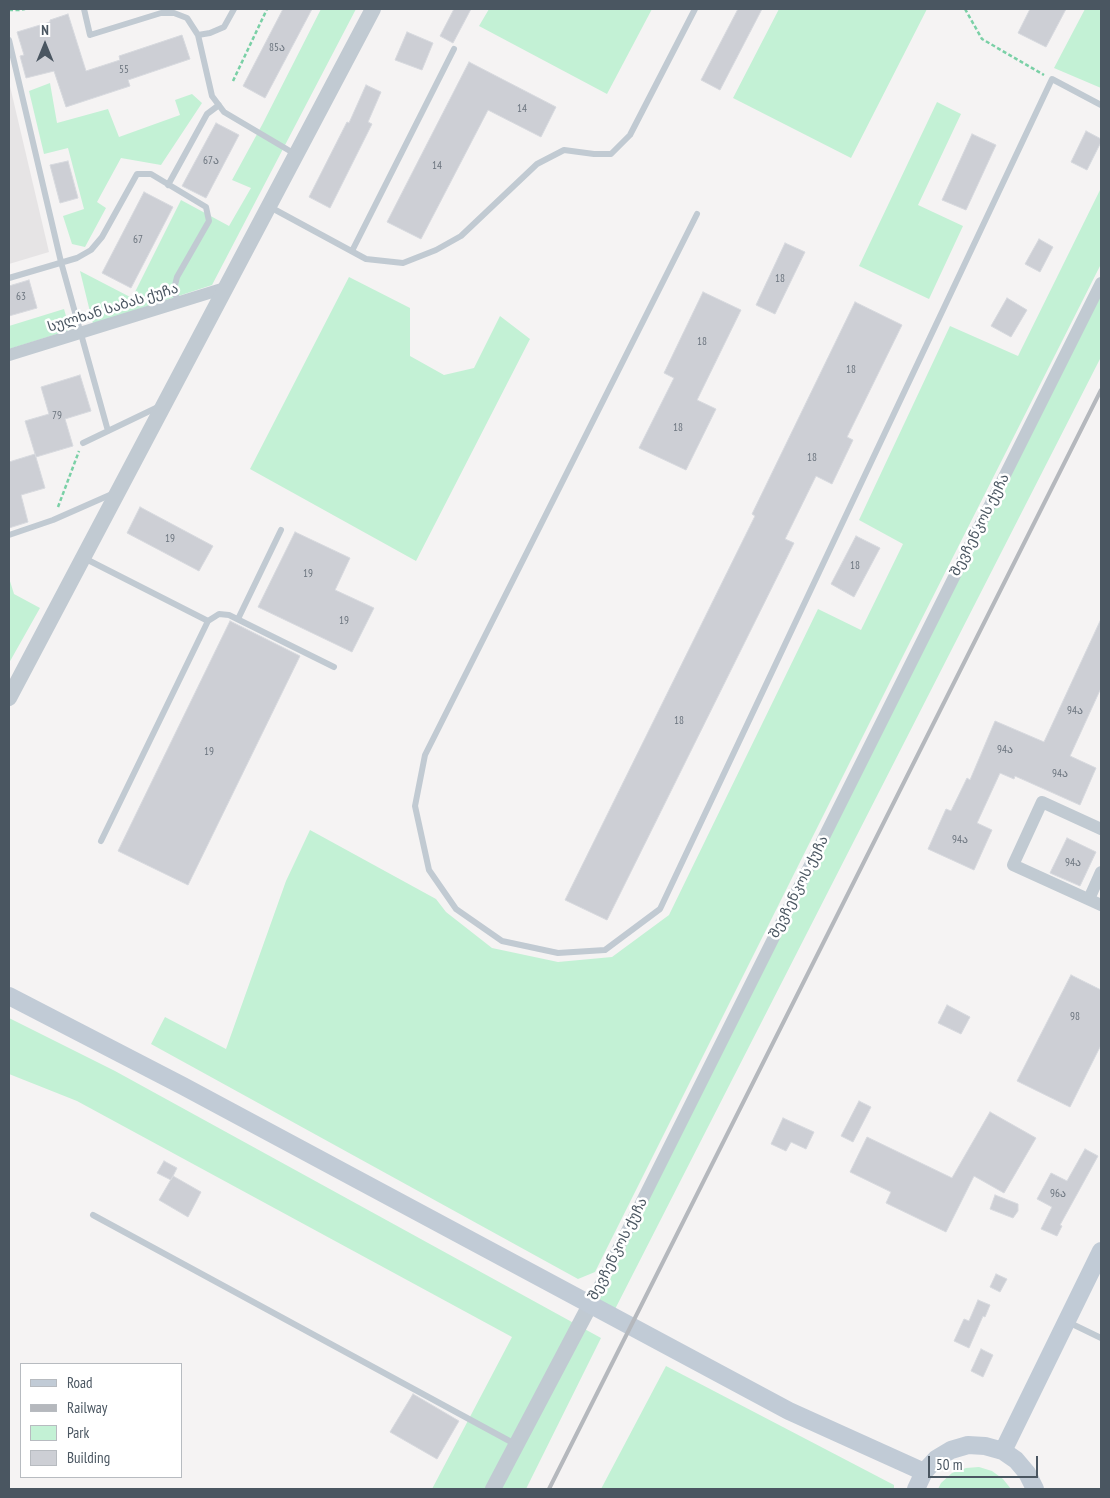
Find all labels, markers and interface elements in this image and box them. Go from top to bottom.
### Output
north arrow [20,20,70,70]
text: N [41,21,49,39]
house number: 85ა [269,41,285,55]
house number: 55 [119,63,129,77]
house number: 14 [517,102,527,116]
house number: 67ა [203,154,219,168]
house number: 14 [432,159,442,173]
house number: 67 [133,233,143,247]
house number: 18 [775,272,785,286]
street label: სულხან საბას ქუჩა [46,280,180,336]
house number: 63 [16,290,26,304]
house number: 18 [697,335,707,349]
house number: 18 [846,363,856,377]
house number: 79 [52,409,62,423]
house number: 18 [673,421,683,435]
house number: 18 [807,451,817,465]
street label: შევჩენკოს ქუჩა [947,471,1013,579]
house number: 19 [165,532,175,546]
house number: 18 [850,559,860,573]
house number: 19 [303,567,313,581]
house number: 19 [339,614,349,628]
house number: 94ა [1067,704,1083,718]
house number: 18 [674,714,684,728]
house number: 94ა [997,743,1013,757]
house number: 19 [204,745,214,759]
house number: 94ა [1052,767,1068,781]
street label: შევჩენკოს ქუჩა [766,833,832,941]
house number: 94ა [952,833,968,847]
house number: 94ა [1065,856,1081,870]
house number: 98 [1070,1010,1080,1024]
house number: 96ა [1050,1187,1066,1201]
street label: შევჩენკოს ქუჩა [585,1195,651,1303]
legend [20,1363,182,1478]
text: Road [67,1373,93,1392]
text: Railway [67,1398,107,1417]
text: Park [67,1423,89,1442]
scale bar [930,1446,1040,1478]
text: Building [67,1448,110,1467]
text: 50 m [936,1455,962,1474]

